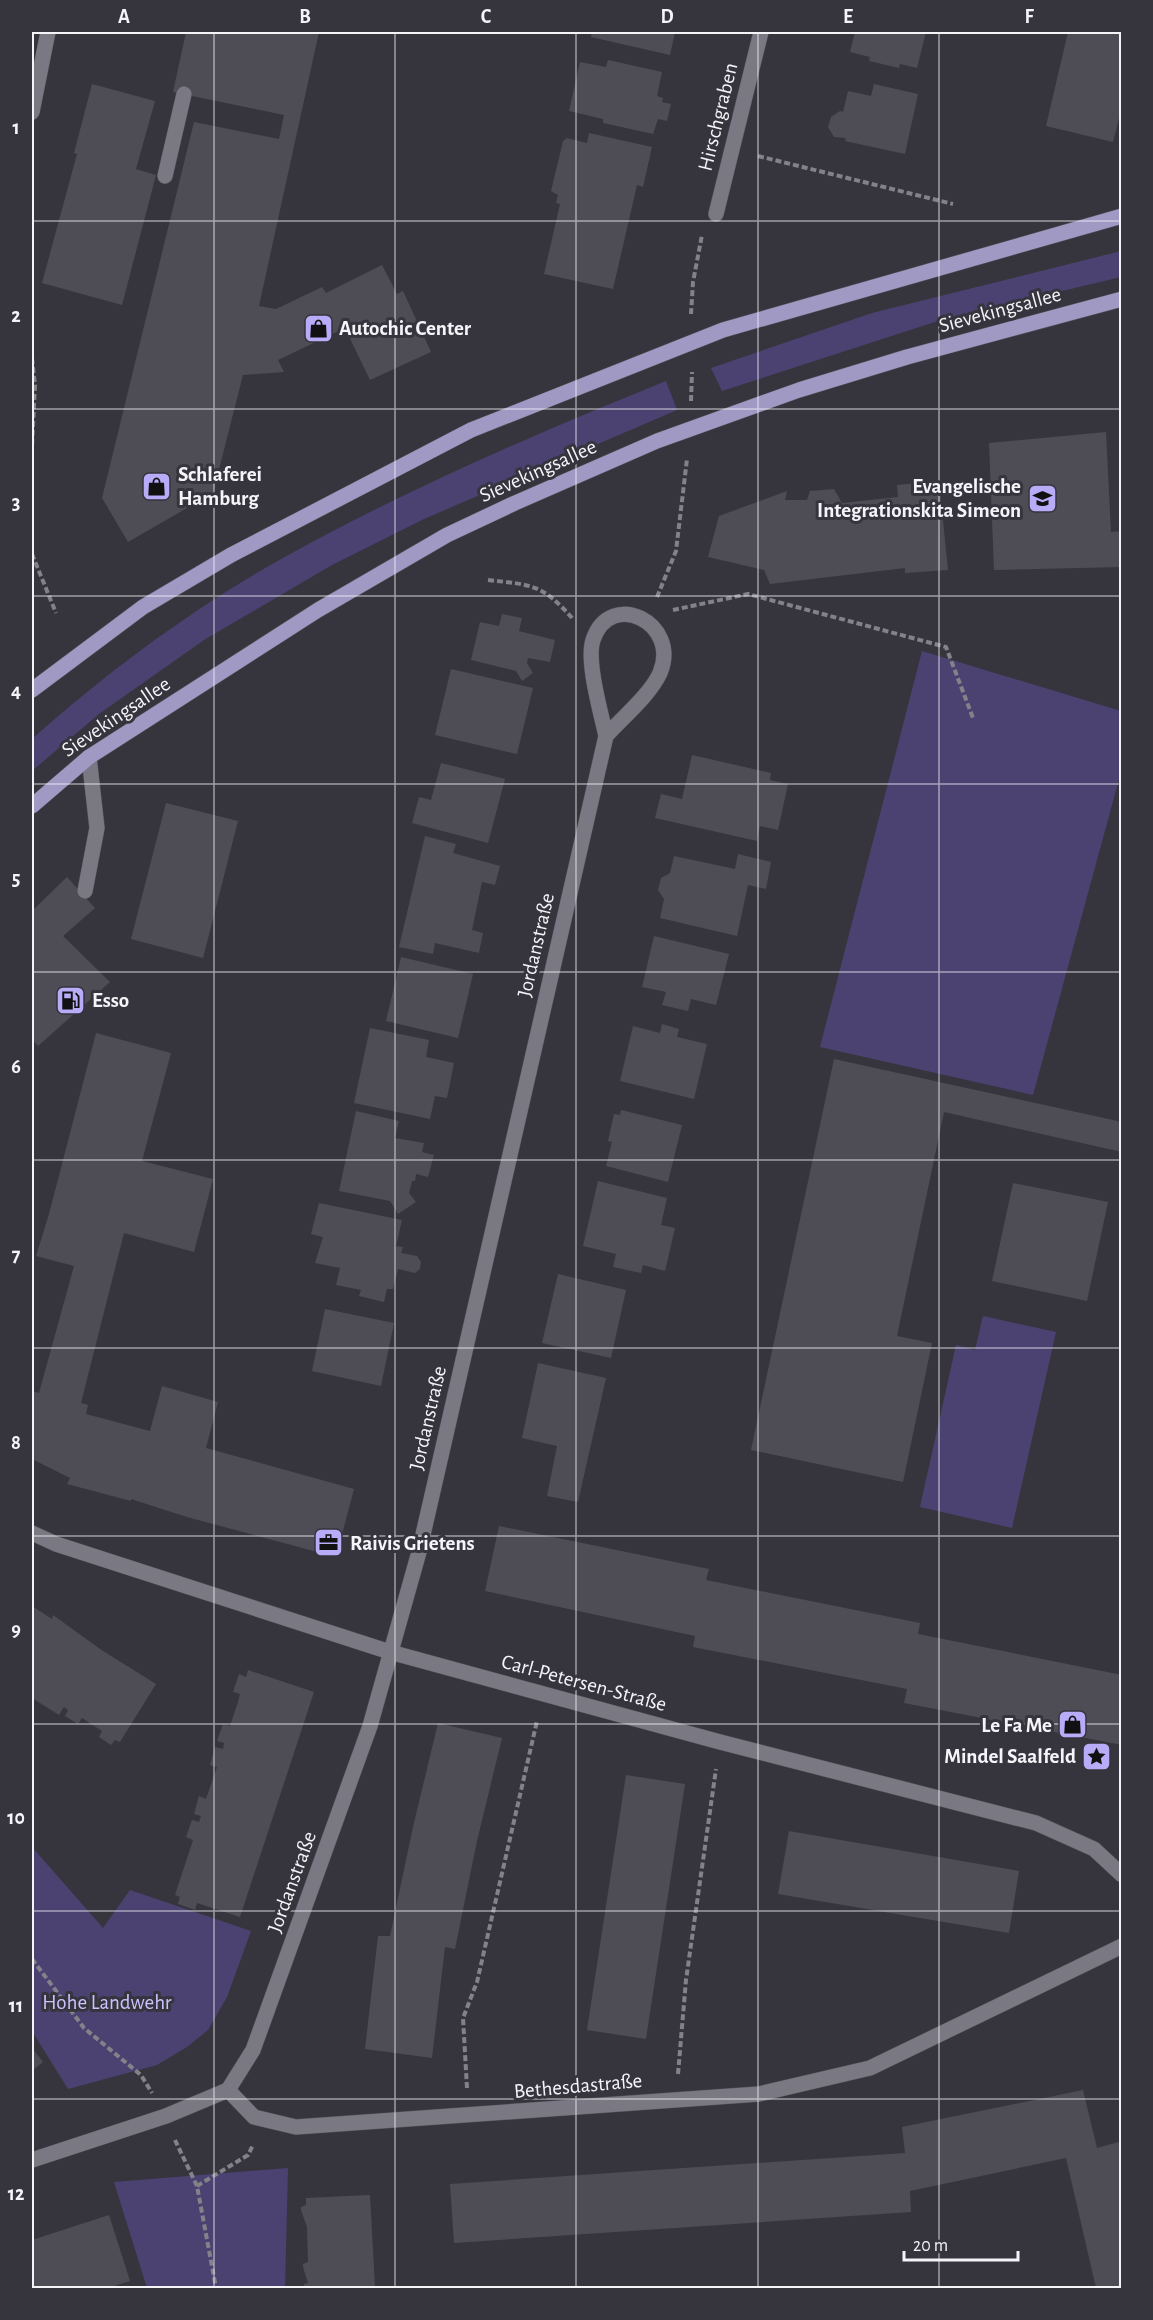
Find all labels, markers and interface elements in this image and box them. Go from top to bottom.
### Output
text: A [118,7,130,27]
text: B [299,7,311,27]
text: C [481,7,492,27]
text: D [660,7,674,27]
text: E [843,7,853,27]
text: F [1024,7,1034,27]
street label: Hirschgraben [694,61,742,173]
text: 1 [12,118,20,138]
street label: Sievekingsallee [936,284,1064,336]
text: 2 [11,306,21,326]
shop icon: Autochic Center [302,312,334,344]
place label: Autochic Center [339,318,472,339]
street label: Sievekingsallee [476,436,600,506]
place label: Schlaferei Hamburg [178,464,262,509]
shop icon: Schlaferei Hamburg [141,470,173,502]
place label: Evangelische Integrationskita Simeon [817,476,1021,521]
school or university icon: Evangelische Integrationskita Simeon [1026,482,1058,514]
text: 3 [12,493,20,513]
street label: Sievekingsallee [58,673,174,761]
text: 4 [11,681,21,701]
text: 5 [12,869,20,889]
street label: Jordanstraße [514,891,558,999]
fuel station icon: Esso [55,984,87,1016]
place label: Esso [92,990,129,1011]
text: 6 [11,1057,21,1077]
text: 7 [12,1245,21,1265]
street label: Jordanstraße [406,1364,450,1472]
text: 8 [11,1433,21,1453]
office icon: Raivis Grietens [313,1527,345,1559]
place label: Raivis Grietens [350,1533,475,1554]
text: 9 [11,1620,21,1640]
street label: Carl-Petersen-Straße [499,1651,669,1715]
shop icon: Le Fa Me [1057,1709,1089,1741]
place label: Le Fa Me [981,1715,1052,1736]
place icon: Mindel Saalfeld [1081,1740,1113,1772]
place label: Mindel Saalfeld [944,1746,1076,1767]
text: 10 [7,1808,25,1828]
street label: Jordanstraße [264,1829,320,1935]
park label: Hohe Landwehr [42,1992,172,2013]
text: 11 [9,1996,23,2016]
street label: Bethesdastraße [513,2070,643,2102]
text: 12 [8,2184,24,2204]
scale bar [904,2224,1018,2262]
text: 20 m [913,2237,948,2255]

